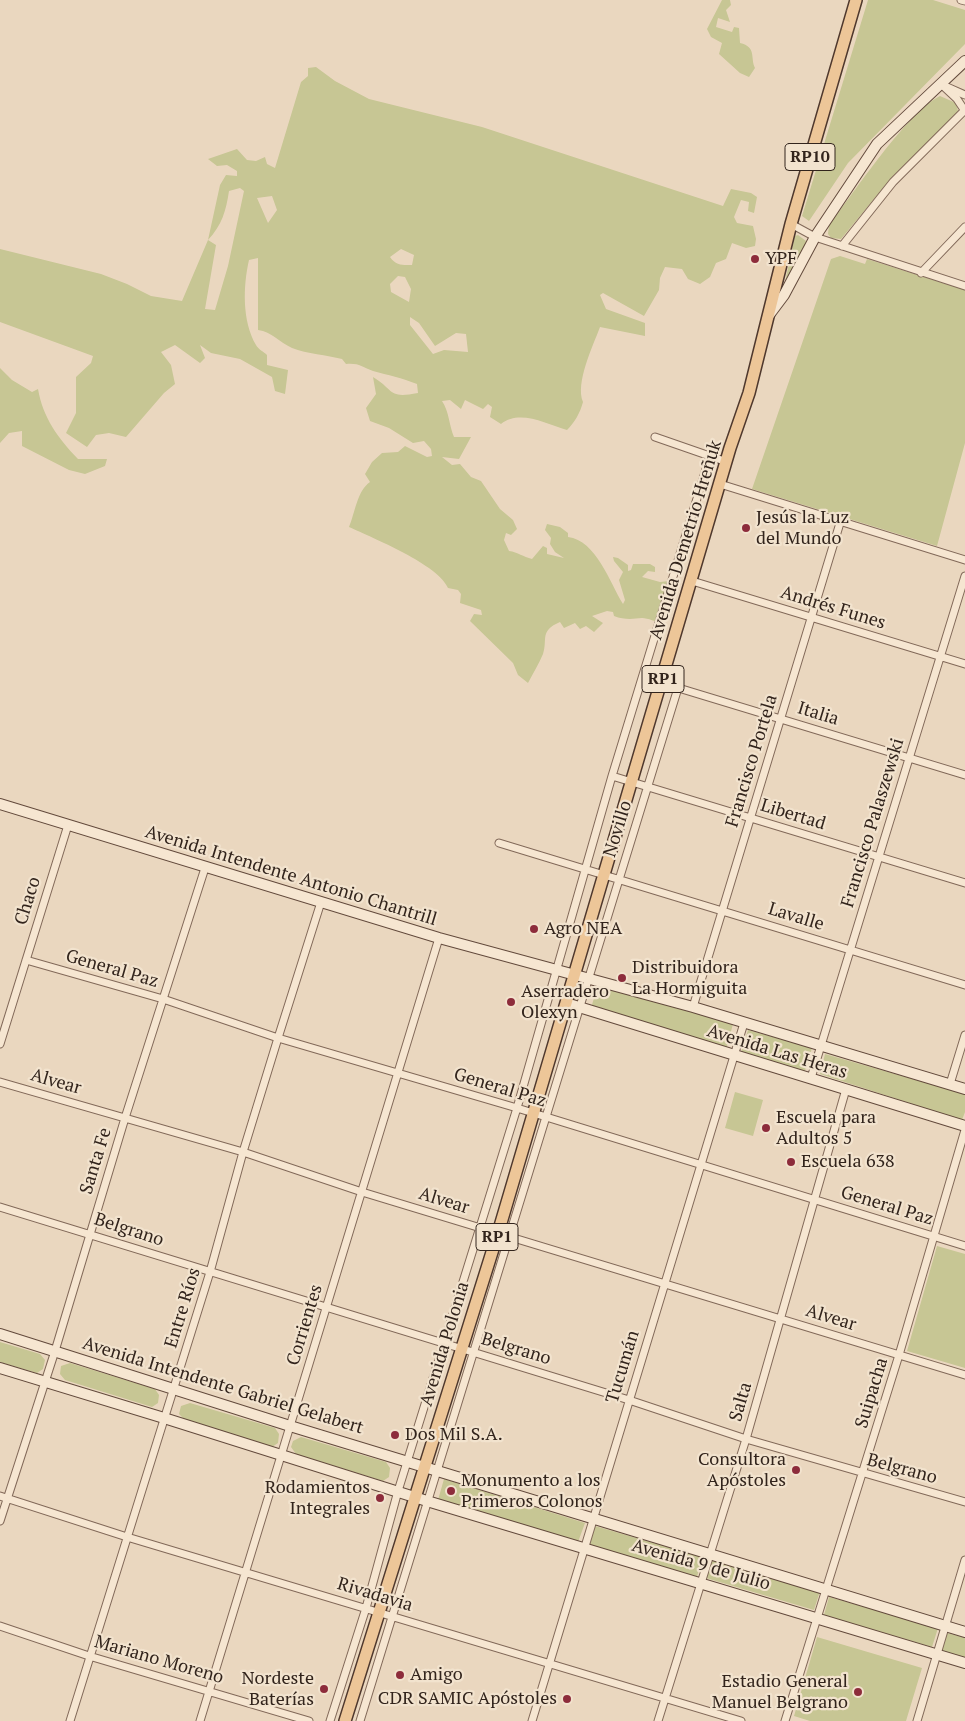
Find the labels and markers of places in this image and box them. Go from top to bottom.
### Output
place label: YPF [765,248,797,270]
marker: YPF [749,253,761,265]
place label: Jesús la Luz del Mundo [756,507,849,550]
marker: Jesús la Luz del Mundo [740,522,752,534]
place label: Agro NEA [544,918,622,940]
marker: Agro NEA [528,923,540,935]
place label: Distribuidora La Hormiguita [632,957,747,1000]
marker: Distribuidora La Hormiguita [616,972,628,984]
place label: Aserradero Olexyn [521,981,609,1024]
marker: Aserradero Olexyn [505,996,517,1008]
place label: Escuela para Adultos 5 [776,1107,876,1150]
marker: Escuela para Adultos 5 [760,1122,772,1134]
place label: Escuela 638 [801,1151,895,1173]
marker: Escuela 638 [785,1156,797,1168]
place label: Dos Mil S.A. [405,1424,503,1446]
marker: Dos Mil S.A. [389,1429,401,1441]
place label: Consultora Apóstoles [698,1449,786,1492]
marker: Consultora Apóstoles [790,1464,802,1476]
place label: Monumento a los Primeros Colonos [461,1470,603,1512]
place label: Rodamientos Integrales [265,1477,370,1520]
marker: Monumento a los Primeros Colonos [445,1485,457,1497]
marker: Rodamientos Integrales [374,1492,386,1504]
place label: Amigo [410,1664,463,1686]
place label: Nordeste Baterías [241,1668,314,1710]
marker: Amigo [394,1669,406,1681]
place label: Estadio General Manuel Belgrano [712,1671,848,1714]
marker: Nordeste Baterías [318,1683,330,1695]
marker: Estadio General Manuel Belgrano [852,1686,864,1698]
place label: CDR SAMIC Apóstoles [378,1688,557,1710]
marker: CDR SAMIC Apóstoles [561,1693,573,1705]

